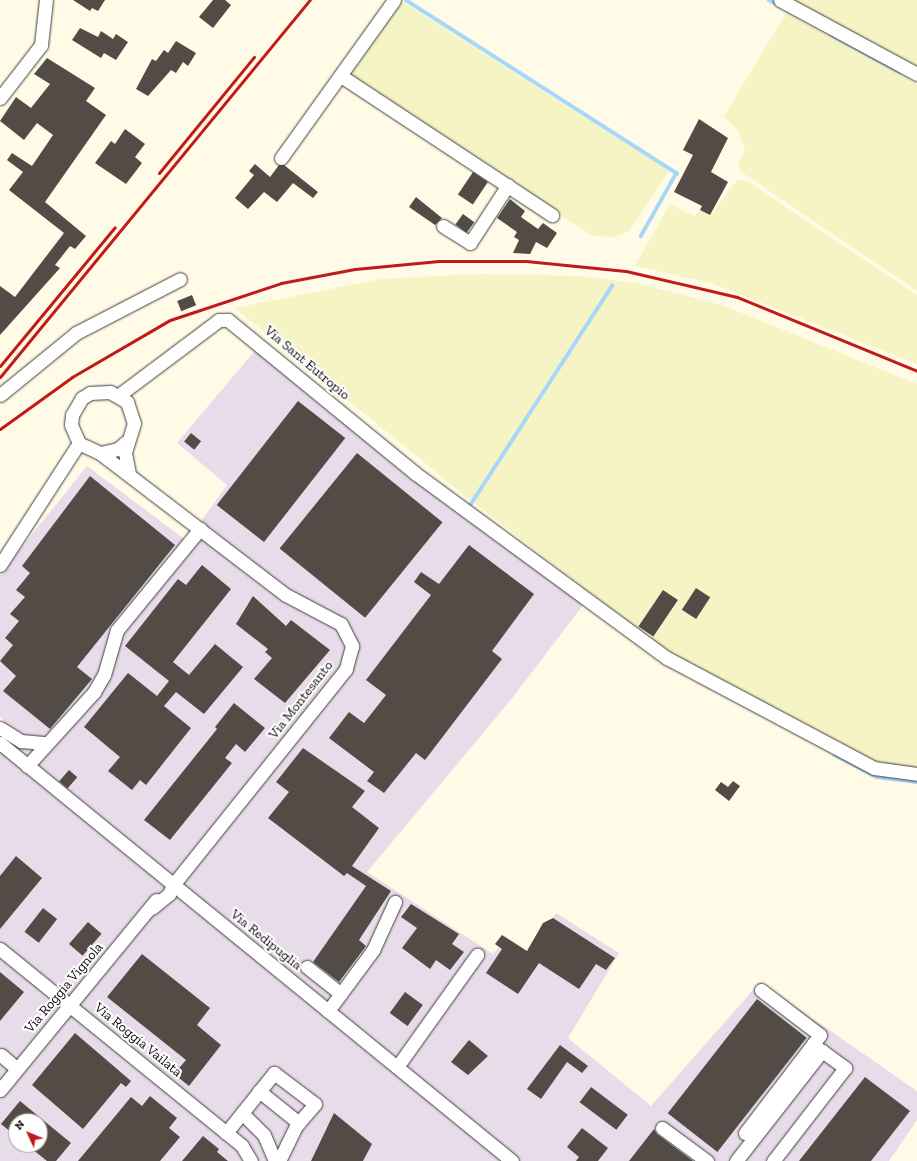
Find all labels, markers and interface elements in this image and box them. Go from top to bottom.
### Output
street label: Via Sant Eutropio [261,322,353,404]
street label: Via Montesanto [265,657,337,743]
street label: Via Redipuglia [227,906,305,974]
street label: Via Roggia Vignola [21,939,107,1037]
street label: Via Roggia Vailata [90,999,186,1081]
north arrow [8,1113,48,1153]
text: N [12,1117,27,1133]

